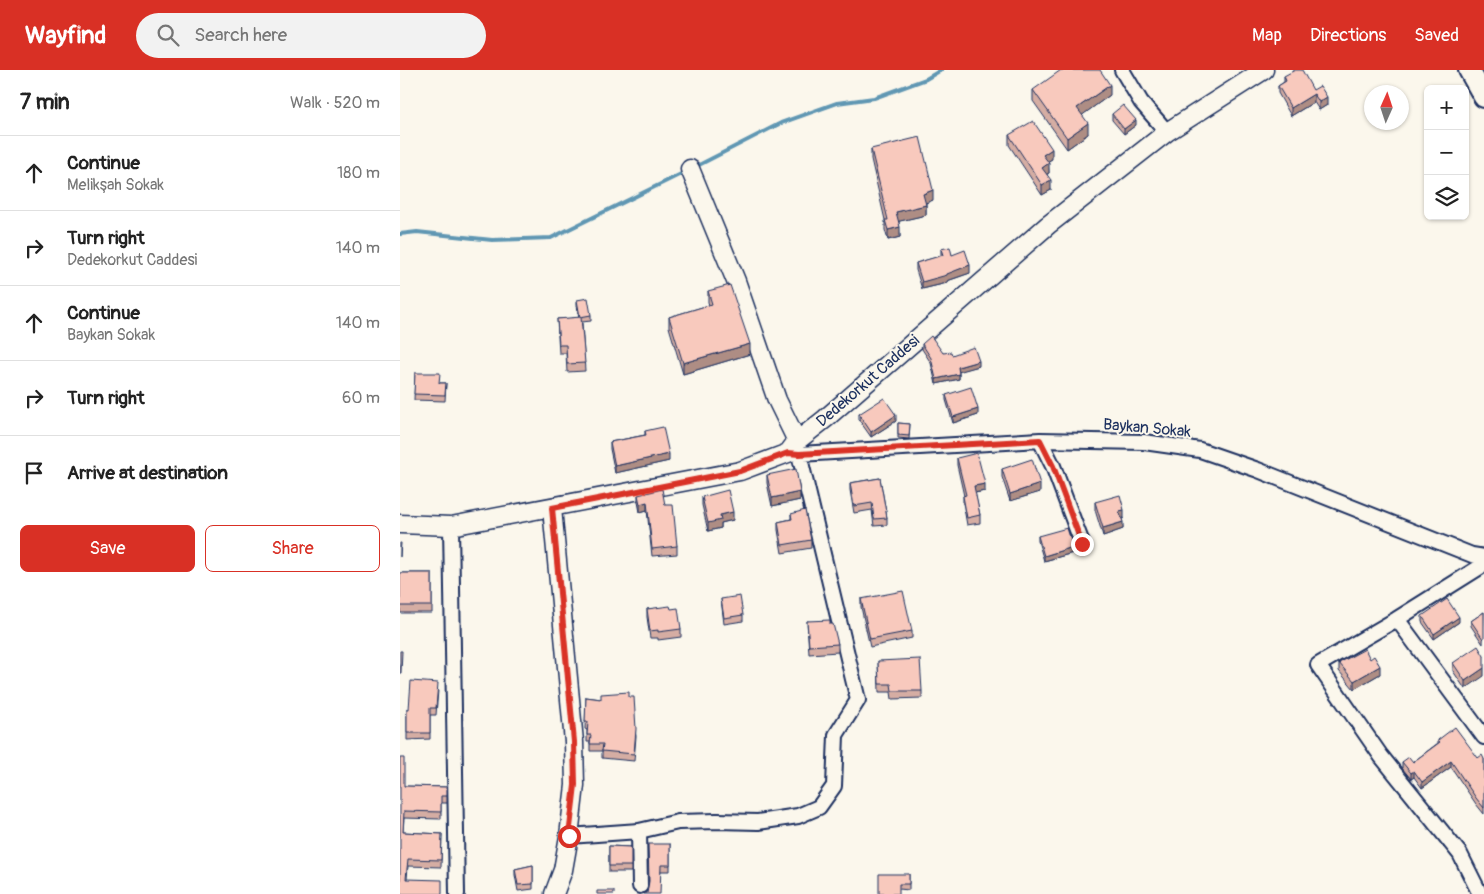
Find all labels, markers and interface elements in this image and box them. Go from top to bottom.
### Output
search box [136,13,486,58]
text: Wayfind [25,21,106,50]
icon: search [154,21,182,49]
text: Search here [194,23,287,47]
text: Map [1252,24,1282,47]
text: Directions [1310,24,1386,47]
text: Saved [1414,24,1459,47]
north arrow [1364,85,1409,130]
map controls [1424,85,1469,220]
button: + [1424,85,1469,130]
text: 7 min [20,89,70,116]
text: Walk · 520 m [290,93,380,113]
button: − [1424,130,1469,175]
text: Continue [67,151,140,175]
icon: ahead [20,159,48,187]
text: 180 m [337,163,380,183]
text: Melikşah Sokak [67,175,164,195]
button: layers [1424,175,1469,220]
text: Turn right [67,226,145,250]
icon: right [20,234,48,262]
text: 140 m [336,238,380,258]
text: Dedekorkut Caddesi [67,250,197,270]
text: Continue [67,301,140,325]
icon: ahead [20,309,48,337]
text: 140 m [336,313,380,333]
text: Baykan Sokak [67,325,155,345]
street label: Dedekorkut Caddesi [812,331,924,431]
icon: right [20,384,48,412]
text: Turn right [67,386,145,410]
text: 60 m [342,388,380,408]
street label: Baykan Sokak [1102,414,1192,442]
icon: arrive [20,459,48,487]
text: Arrive at destination [67,461,228,485]
button: Save [20,525,195,572]
button: Share [205,525,380,572]
route end [1071,533,1094,556]
route start [558,825,581,848]

